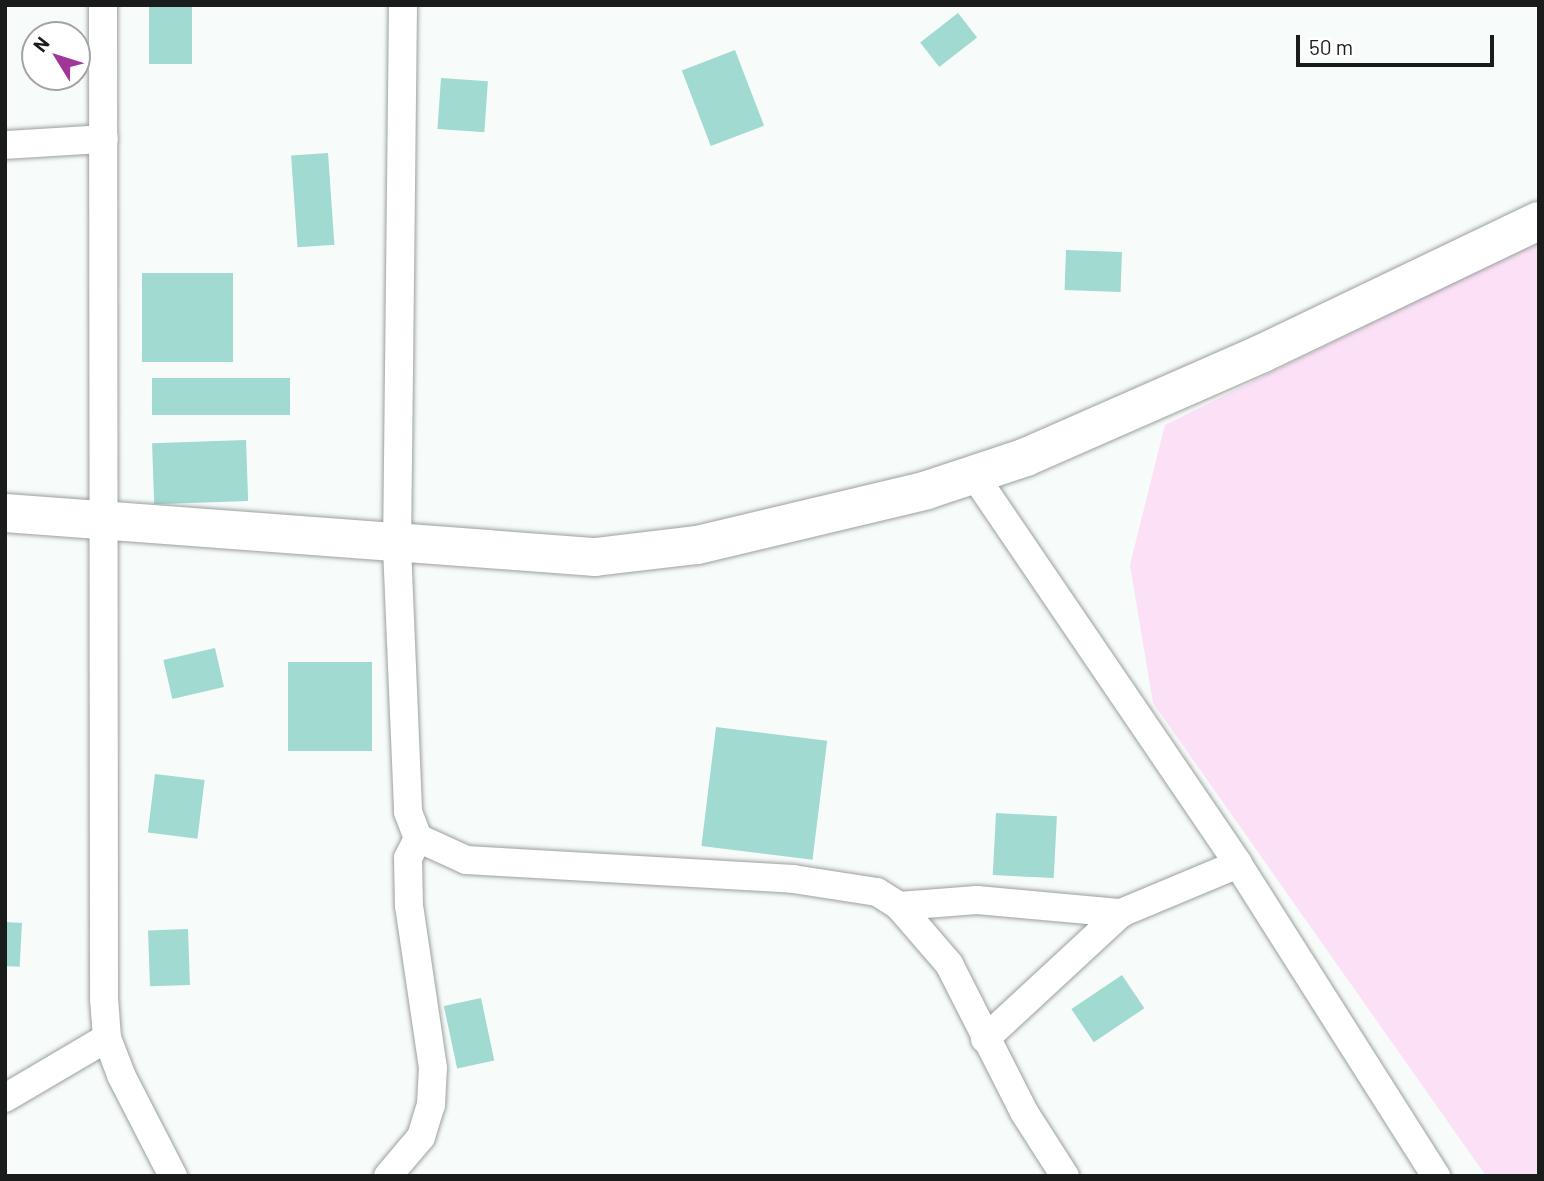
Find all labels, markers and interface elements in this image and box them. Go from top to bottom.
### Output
north arrow [21,21,91,91]
scale bar [1299,21,1497,65]
text: N [28,32,54,56]
text: 50 m [1309,34,1353,59]

